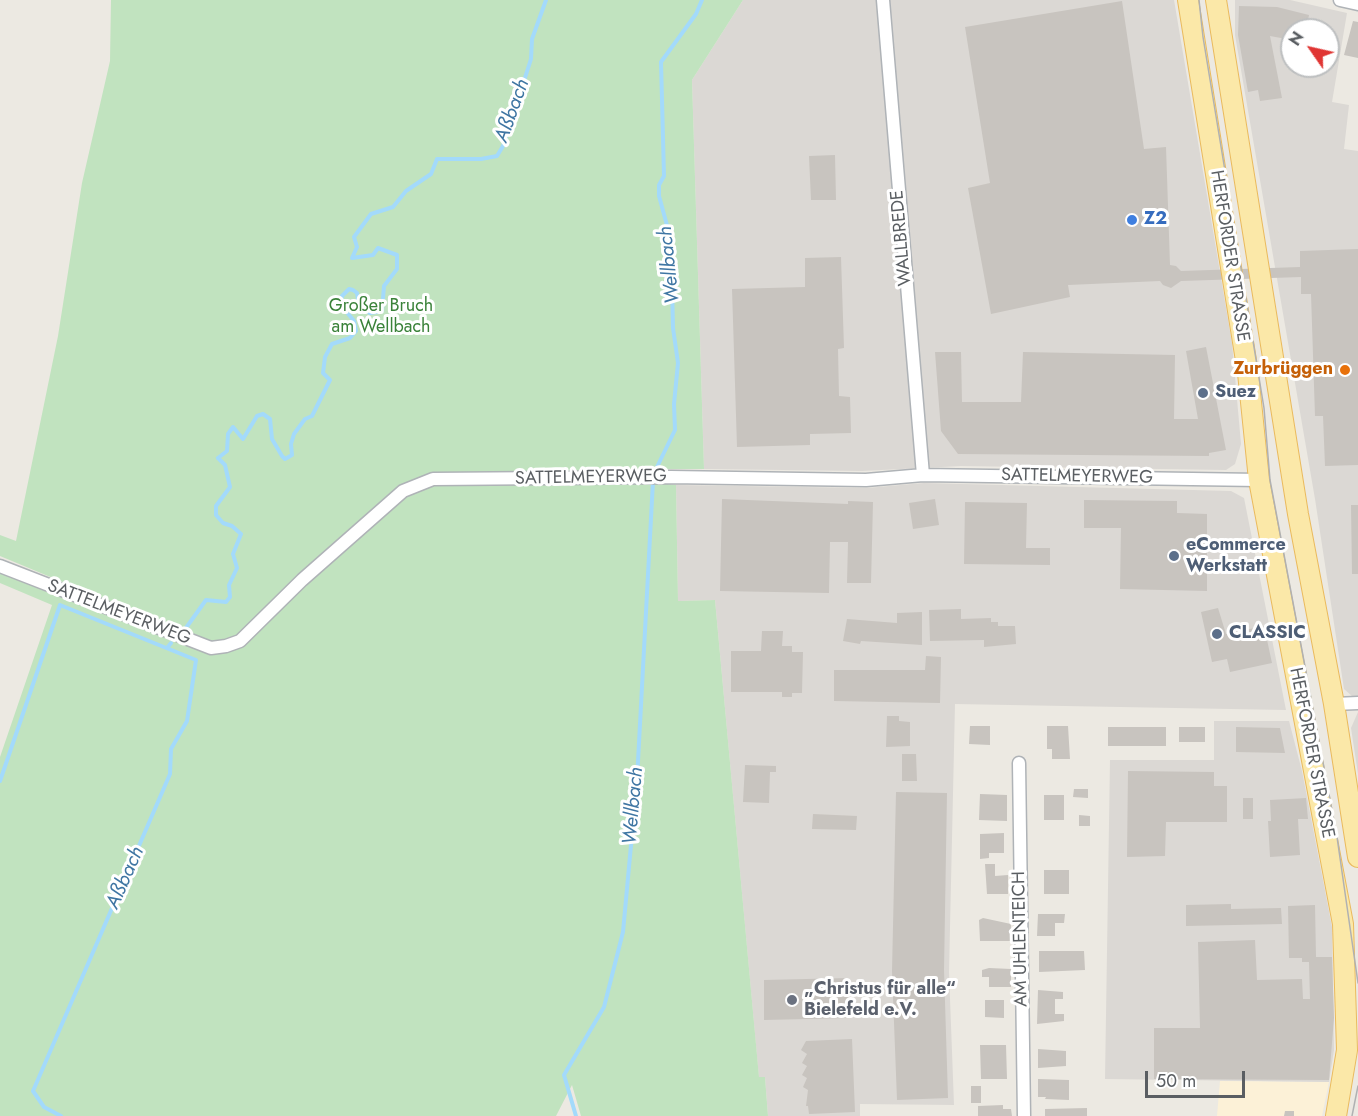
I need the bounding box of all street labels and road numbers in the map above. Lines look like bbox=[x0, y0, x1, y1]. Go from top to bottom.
street label: HERFORDER STRASSE bbox=[1205, 169, 1253, 343]
street label: WALLBREDE bbox=[887, 189, 917, 287]
street label: SATTELMEYERWEG bbox=[1001, 465, 1153, 489]
street label: SATTELMEYERWEG bbox=[515, 466, 667, 490]
street label: SATTELMEYERWEG bbox=[44, 576, 194, 650]
street label: HERFORDER STRASSE bbox=[1284, 666, 1338, 840]
street label: AM UHLENTEICH bbox=[1009, 871, 1033, 1007]

